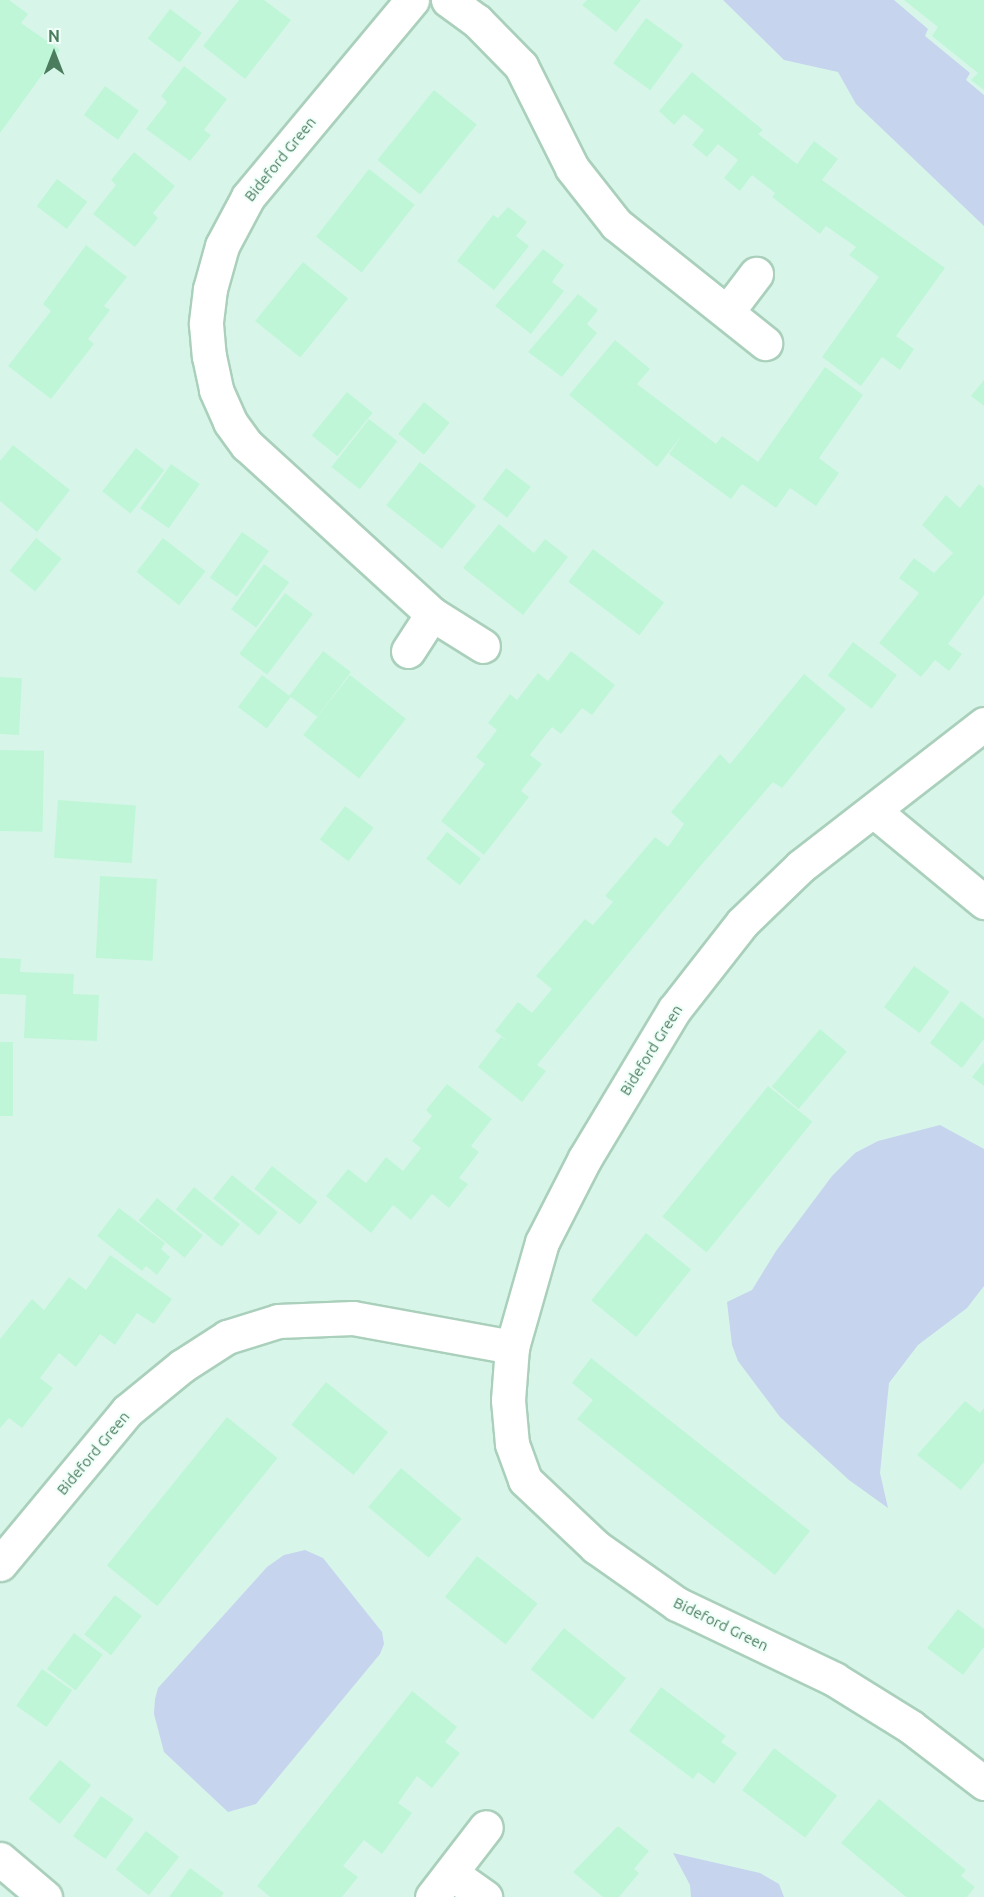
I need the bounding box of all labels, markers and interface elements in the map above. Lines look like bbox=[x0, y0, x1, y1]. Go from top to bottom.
north arrow bbox=[24, 24, 84, 84]
text: N bbox=[48, 27, 60, 45]
street label: Bideford Green bbox=[240, 113, 320, 205]
street label: Bideford Green bbox=[616, 1001, 686, 1099]
street label: Bideford Green bbox=[53, 1408, 133, 1498]
street label: Bideford Green bbox=[671, 1593, 771, 1655]

